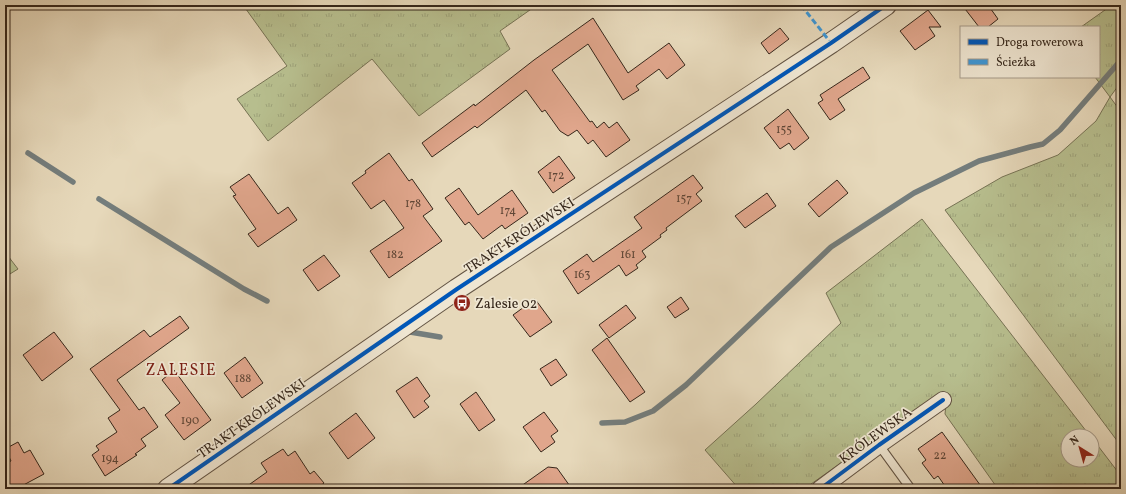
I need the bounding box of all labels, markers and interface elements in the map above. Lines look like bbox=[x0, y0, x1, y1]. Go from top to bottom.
legend bbox=[960, 26, 1100, 78]
text: Droga rowerowa bbox=[996, 35, 1083, 51]
text: Ścieżka bbox=[996, 54, 1036, 71]
house number: 155 bbox=[776, 122, 792, 138]
house number: 172 bbox=[548, 168, 564, 184]
house number: 157 bbox=[676, 191, 692, 207]
street label: TRAKT KRÓLEWSKI bbox=[460, 193, 579, 279]
house number: 178 bbox=[405, 196, 421, 212]
house number: 174 bbox=[500, 203, 516, 219]
house number: 182 bbox=[386, 247, 404, 263]
house number: 161 bbox=[620, 247, 636, 263]
house number: 163 bbox=[574, 267, 590, 283]
bus stop icon: Zalesie 02 bbox=[452, 293, 472, 313]
place label: Zalesie 02 bbox=[475, 295, 537, 314]
district label: ZALESIE bbox=[145, 360, 217, 382]
house number: 188 bbox=[235, 371, 251, 387]
street label: TRAKT KRÓLEWSKI bbox=[193, 374, 310, 464]
street label: KRÓLEWSKA bbox=[835, 402, 916, 469]
house number: 190 bbox=[181, 413, 199, 429]
north arrow bbox=[1060, 428, 1100, 468]
text: N bbox=[1067, 433, 1083, 450]
house number: 22 bbox=[934, 448, 946, 464]
house number: 194 bbox=[101, 451, 119, 467]

